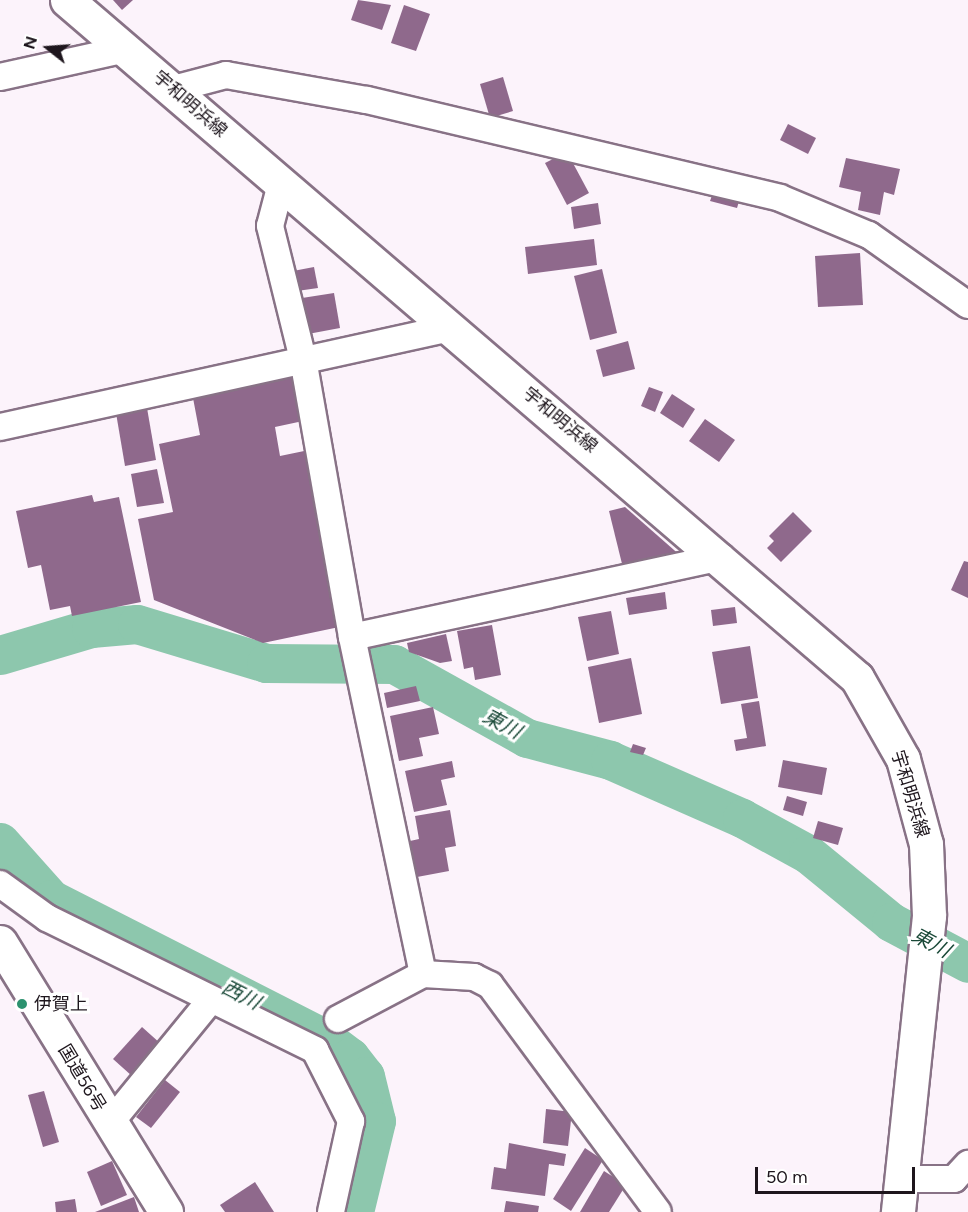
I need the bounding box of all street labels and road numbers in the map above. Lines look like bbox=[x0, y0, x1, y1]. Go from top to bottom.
street label: 宇和明浜線 bbox=[149, 66, 231, 142]
street label: 宇和明浜線 bbox=[519, 383, 601, 457]
street label: 宇和明浜線 bbox=[887, 748, 933, 840]
street label: 国道56号 bbox=[54, 1040, 110, 1116]

